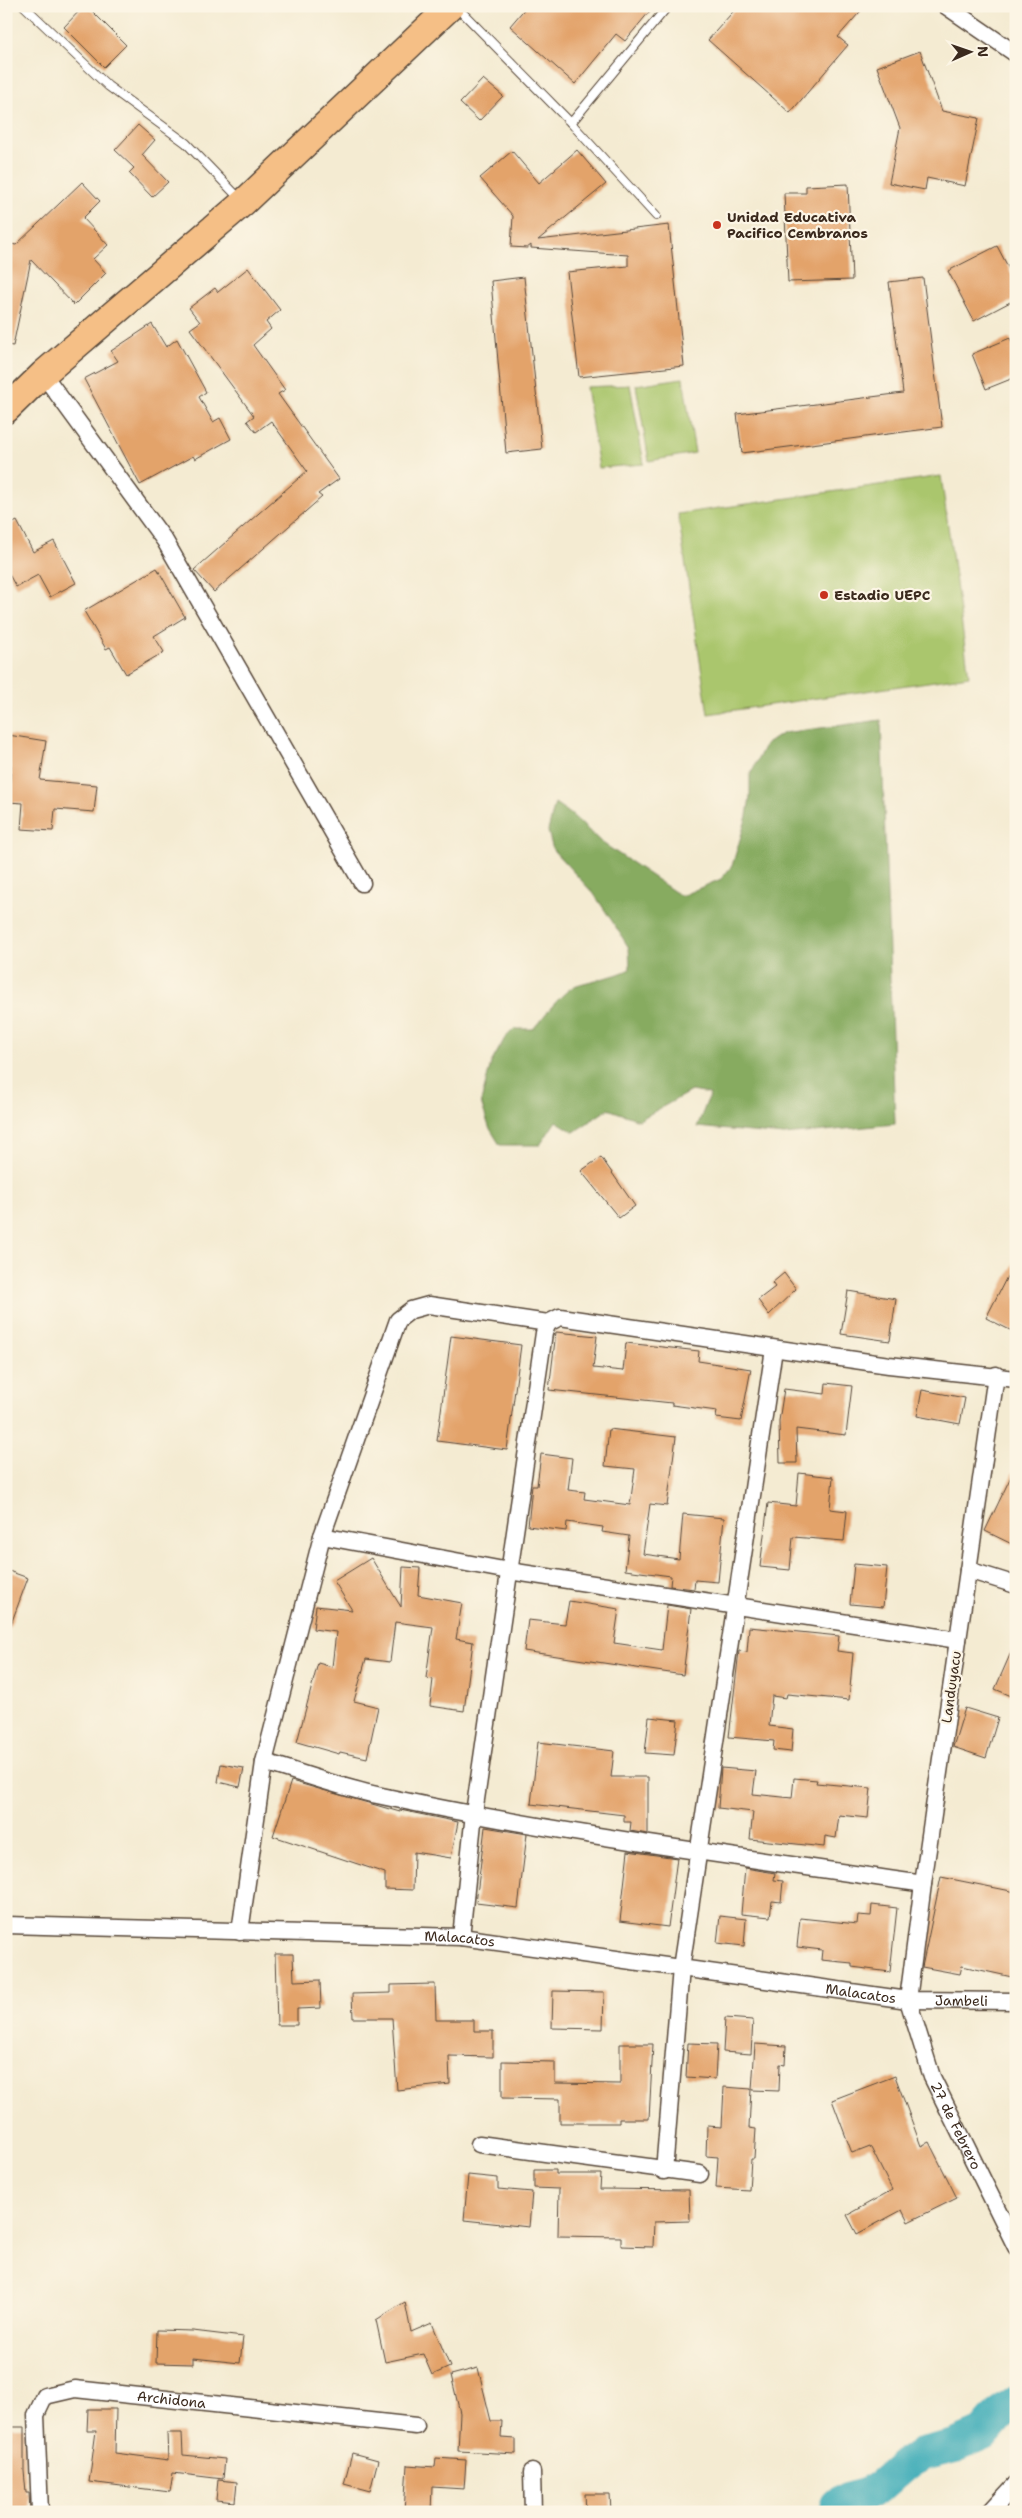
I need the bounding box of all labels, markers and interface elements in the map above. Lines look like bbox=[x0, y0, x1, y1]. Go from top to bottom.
north arrow bbox=[944, 28, 994, 78]
text: N bbox=[974, 46, 992, 57]
place label: Unidad Educativa Pacifico Cembranos bbox=[727, 208, 868, 242]
marker: Unidad Educativa Pacifico Cembranos bbox=[711, 219, 723, 231]
place label: Estadio UEPC bbox=[834, 586, 930, 604]
marker: Estadio UEPC bbox=[818, 589, 830, 601]
street label: Landuyacu bbox=[937, 1650, 965, 1724]
street label: Malacatos bbox=[424, 1927, 496, 1951]
street label: Malacatos bbox=[824, 1979, 897, 2007]
street label: Jambeli bbox=[935, 1991, 988, 2010]
street label: 27 de Febrero bbox=[927, 2079, 985, 2173]
street label: Archidona bbox=[136, 2387, 207, 2412]

